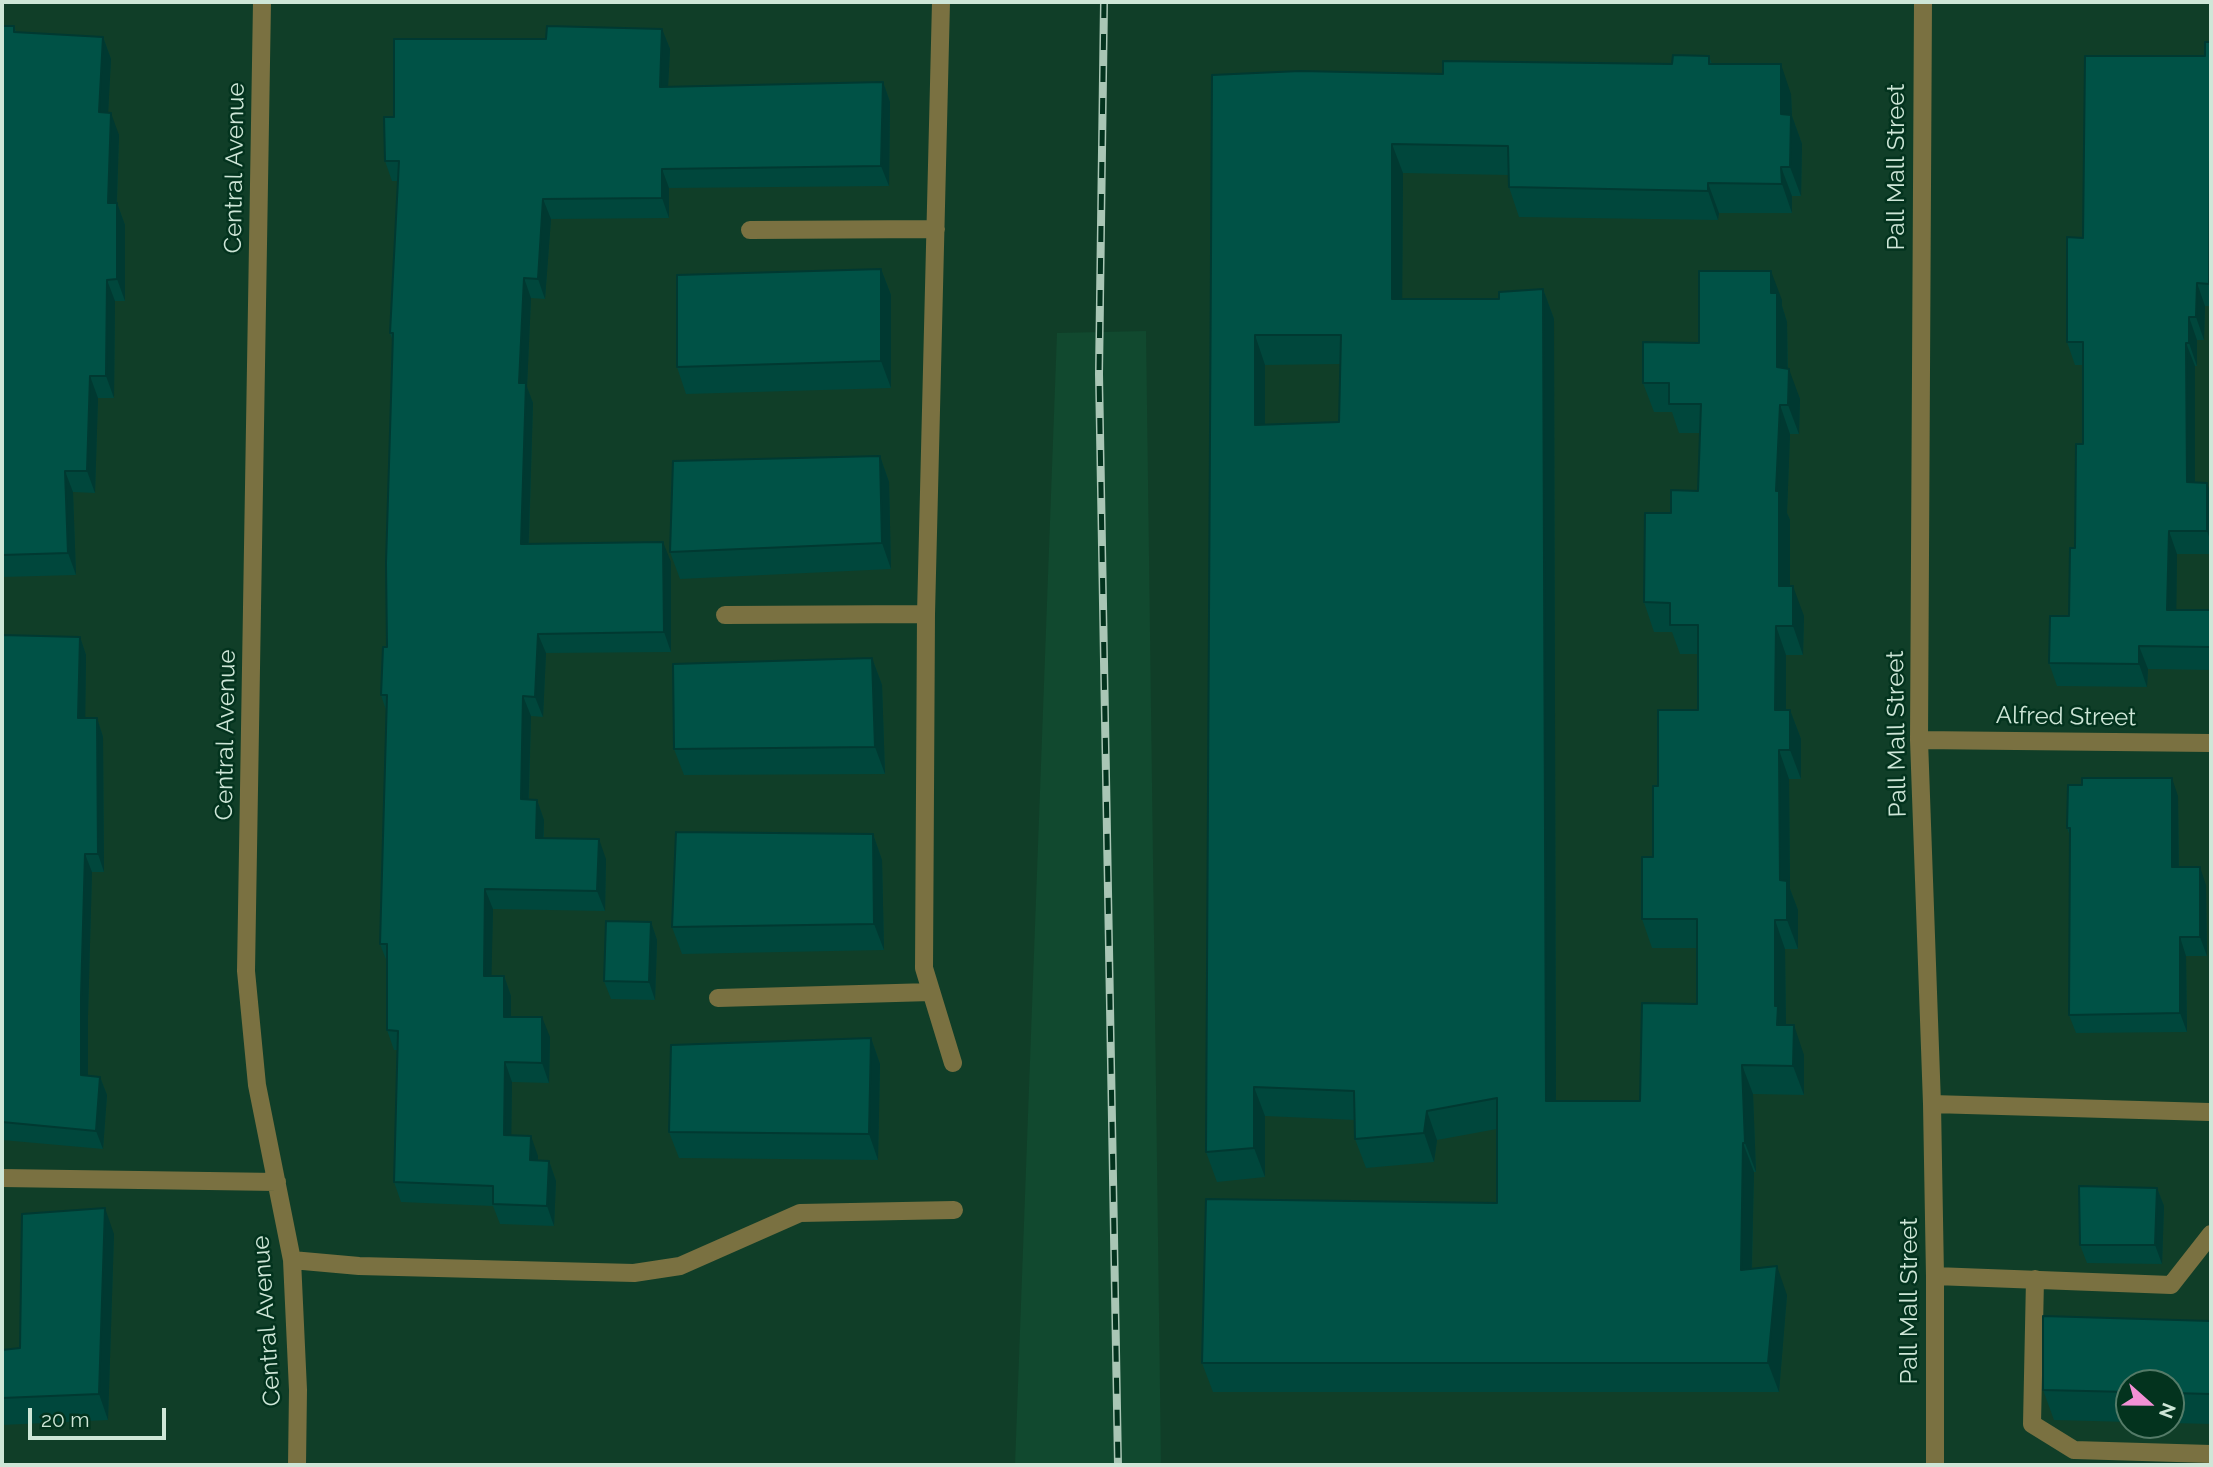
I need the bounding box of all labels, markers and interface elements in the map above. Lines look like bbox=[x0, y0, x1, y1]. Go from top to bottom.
street label: Central Avenue bbox=[219, 82, 251, 254]
street label: Pall Mall Street bbox=[1883, 84, 1911, 250]
street label: Central Avenue bbox=[210, 649, 242, 821]
street label: Pall Mall Street bbox=[1881, 650, 1913, 818]
street label: Alfred Street bbox=[1996, 701, 2136, 733]
street label: Pall Mall Street bbox=[1896, 1218, 1924, 1384]
street label: Central Avenue bbox=[247, 1235, 287, 1407]
north arrow bbox=[2115, 1369, 2185, 1439]
scale bar bbox=[32, 1394, 170, 1438]
text: N bbox=[2155, 1400, 2181, 1422]
text: 20 m bbox=[41, 1407, 89, 1432]

